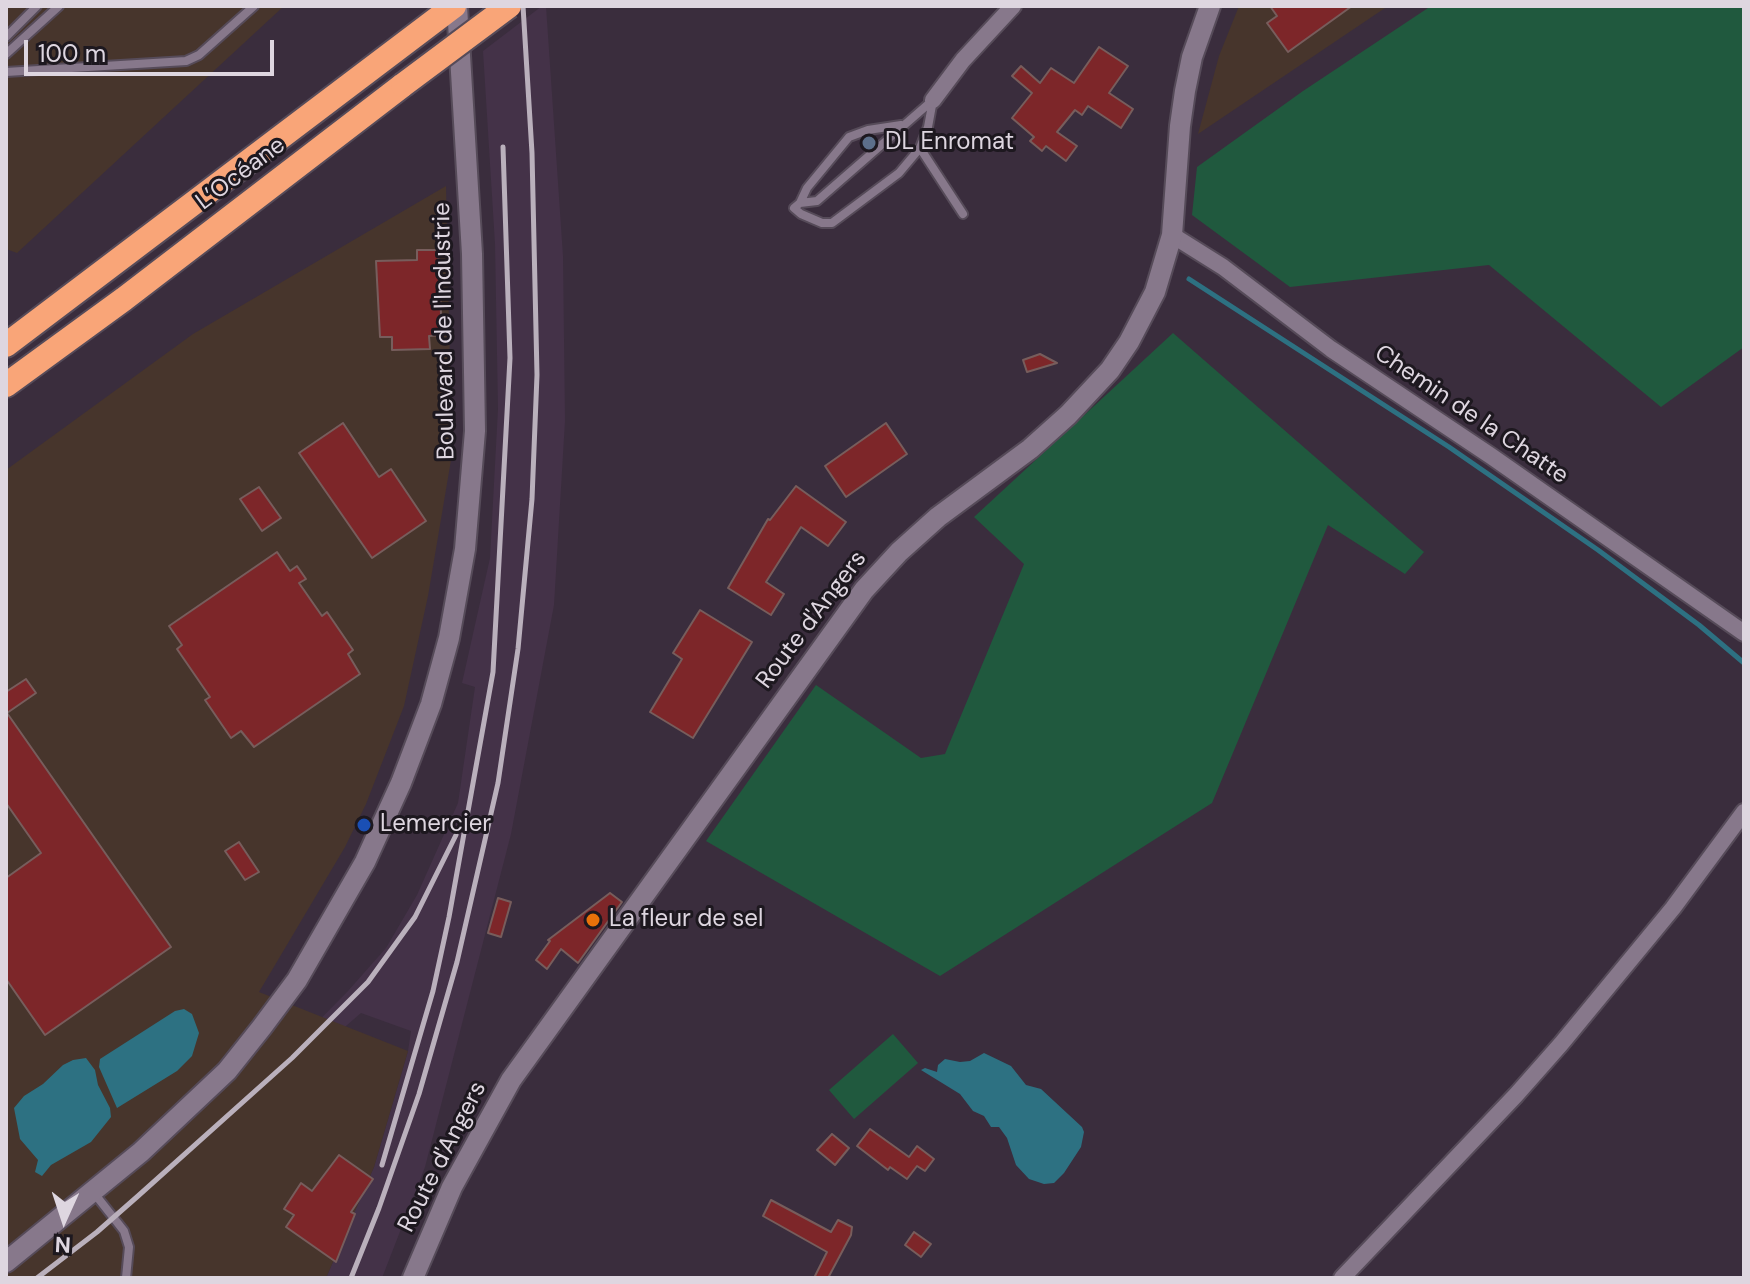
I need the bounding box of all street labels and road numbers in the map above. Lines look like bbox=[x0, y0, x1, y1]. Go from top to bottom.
street label: L’Océane bbox=[191, 131, 291, 217]
street label: Boulevard de l'Industrie bbox=[428, 202, 462, 460]
street label: Chemin de la Chatte bbox=[1369, 339, 1573, 491]
street label: Route d'Angers bbox=[751, 545, 873, 695]
street label: Route d'Angers bbox=[393, 1077, 493, 1237]

